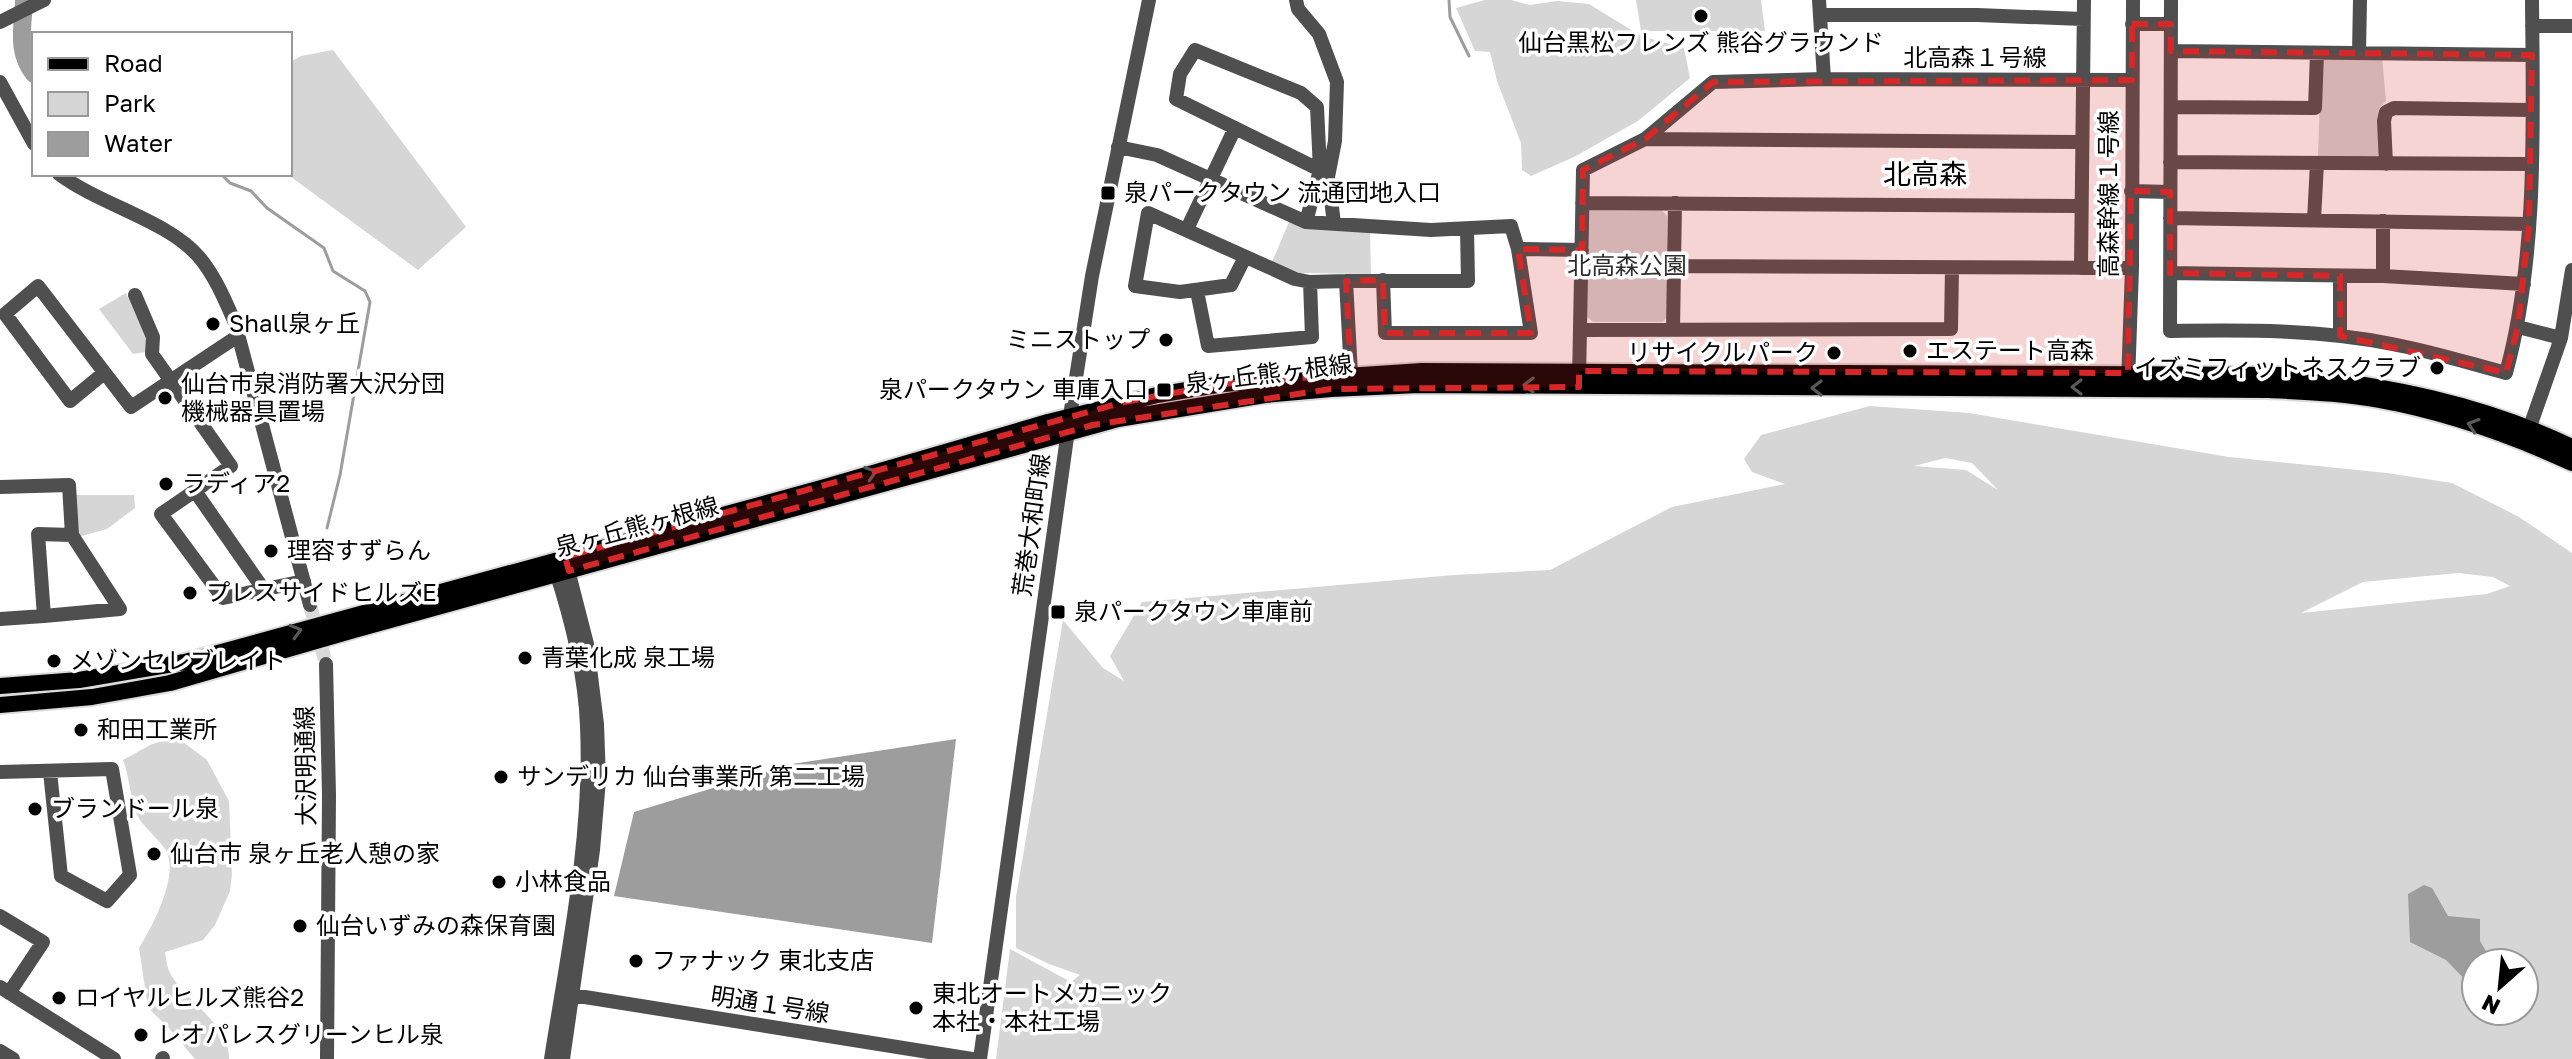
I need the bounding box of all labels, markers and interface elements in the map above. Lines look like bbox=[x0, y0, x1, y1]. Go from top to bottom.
marker: 仙台黒松フレンズ 熊谷グラウンド bbox=[1692, 7, 1710, 25]
place label: 仙台黒松フレンズ 熊谷グラウンド bbox=[1518, 27, 1884, 56]
legend bbox=[32, 32, 292, 176]
street label: 北高森１号線 bbox=[1903, 42, 2047, 71]
text: Road bbox=[104, 48, 163, 77]
text: Park bbox=[104, 88, 156, 117]
street label: 高森幹線１号線 bbox=[2093, 110, 2122, 278]
text: Water bbox=[104, 128, 172, 157]
district label: 北高森 bbox=[1883, 157, 1967, 190]
place label: 泉パークタウン 流通団地入口 bbox=[1124, 177, 1441, 206]
marker: 泉パークタウン 流通団地入口 bbox=[1099, 184, 1117, 202]
park label: 北高森公園 bbox=[1567, 250, 1687, 279]
place label: Shall泉ヶ丘 bbox=[229, 308, 360, 337]
marker: Shall泉ヶ丘 bbox=[204, 315, 222, 333]
place label: ミニストップ bbox=[1006, 324, 1150, 353]
marker: ミニストップ bbox=[1157, 331, 1175, 349]
place label: エステート高森 bbox=[1926, 335, 2094, 364]
place label: リサイクルパーク bbox=[1627, 337, 1818, 366]
marker: エステート高森 bbox=[1901, 342, 1919, 360]
marker: リサイクルパーク bbox=[1825, 344, 1843, 362]
street label: 泉ヶ丘熊ヶ根線 bbox=[1184, 348, 1354, 397]
place label: イズミフィットネスクラブ bbox=[2134, 352, 2421, 381]
marker: イズミフィットネスクラブ bbox=[2428, 359, 2446, 377]
place label: 仙台市泉消防署大沢分団 機械器具置場 bbox=[181, 368, 445, 425]
place label: 泉パークタウン 車庫入口 bbox=[879, 374, 1148, 403]
one-way arrow bbox=[1522, 377, 1535, 394]
one-way arrow bbox=[2070, 378, 2083, 396]
one-way arrow bbox=[1810, 379, 1823, 397]
marker: 泉パークタウン 車庫入口 bbox=[1155, 381, 1173, 399]
marker: 仙台市泉消防署大沢分団 機械器具置場 bbox=[156, 389, 174, 407]
one-way arrow bbox=[2467, 418, 2481, 434]
street label: 荒巻大和町線 bbox=[1006, 451, 1055, 598]
one-way arrow bbox=[863, 466, 877, 482]
place label: ラディア2 bbox=[182, 468, 290, 497]
marker: ラディア2 bbox=[157, 475, 175, 493]
street label: 泉ヶ丘熊ヶ根線 bbox=[552, 490, 722, 561]
place label: 理容すずらん bbox=[287, 535, 431, 564]
marker: 理容すずらん bbox=[262, 542, 280, 560]
place label: プレスサイドヒルズE bbox=[206, 577, 437, 606]
marker: プレスサイドヒルズE bbox=[181, 584, 199, 602]
place label: 泉パークタウン車庫前 bbox=[1074, 596, 1313, 625]
marker: 泉パークタウン車庫前 bbox=[1049, 603, 1067, 621]
one-way arrow bbox=[289, 624, 302, 640]
place label: 青葉化成 泉工場 bbox=[541, 642, 715, 671]
place label: メゾンセレブレイト bbox=[70, 645, 286, 674]
marker: 青葉化成 泉工場 bbox=[516, 649, 534, 667]
marker: メゾンセレブレイト bbox=[45, 652, 63, 670]
street label: 大沢明通線 bbox=[289, 706, 320, 826]
place label: 和田工業所 bbox=[97, 714, 217, 743]
marker: 和田工業所 bbox=[72, 721, 90, 739]
place label: サンデリカ 仙台事業所 第二工場 bbox=[517, 761, 865, 790]
marker: サンデリカ 仙台事業所 第二工場 bbox=[492, 768, 510, 786]
place label: ブランドール泉 bbox=[51, 793, 219, 822]
marker: ブランドール泉 bbox=[26, 800, 44, 818]
place label: 仙台市 泉ヶ丘老人憩の家 bbox=[170, 838, 440, 867]
marker: 仙台市 泉ヶ丘老人憩の家 bbox=[145, 845, 163, 863]
place label: 小林食品 bbox=[515, 866, 611, 895]
marker: 小林食品 bbox=[490, 873, 508, 891]
place label: 仙台いずみの森保育園 bbox=[316, 910, 556, 939]
marker: 仙台いずみの森保育園 bbox=[291, 917, 309, 935]
place label: ファナック 東北支店 bbox=[652, 945, 874, 974]
north arrow bbox=[2460, 947, 2540, 1027]
marker: ファナック 東北支店 bbox=[627, 952, 645, 970]
place label: 東北オートメカニック 本社・本社工場 bbox=[932, 978, 1172, 1035]
street label: 明通１号線 bbox=[709, 980, 832, 1027]
place label: ロイヤルヒルズ熊谷2 bbox=[75, 982, 304, 1011]
marker: ロイヤルヒルズ熊谷2 bbox=[50, 989, 68, 1007]
text: N bbox=[2477, 989, 2504, 1021]
marker: 東北オートメカニック 本社・本社工場 bbox=[907, 999, 925, 1017]
place label: レオパレスグリーンヒル泉 bbox=[157, 1019, 444, 1048]
marker: レオパレスグリーンヒル泉 bbox=[132, 1026, 150, 1044]

